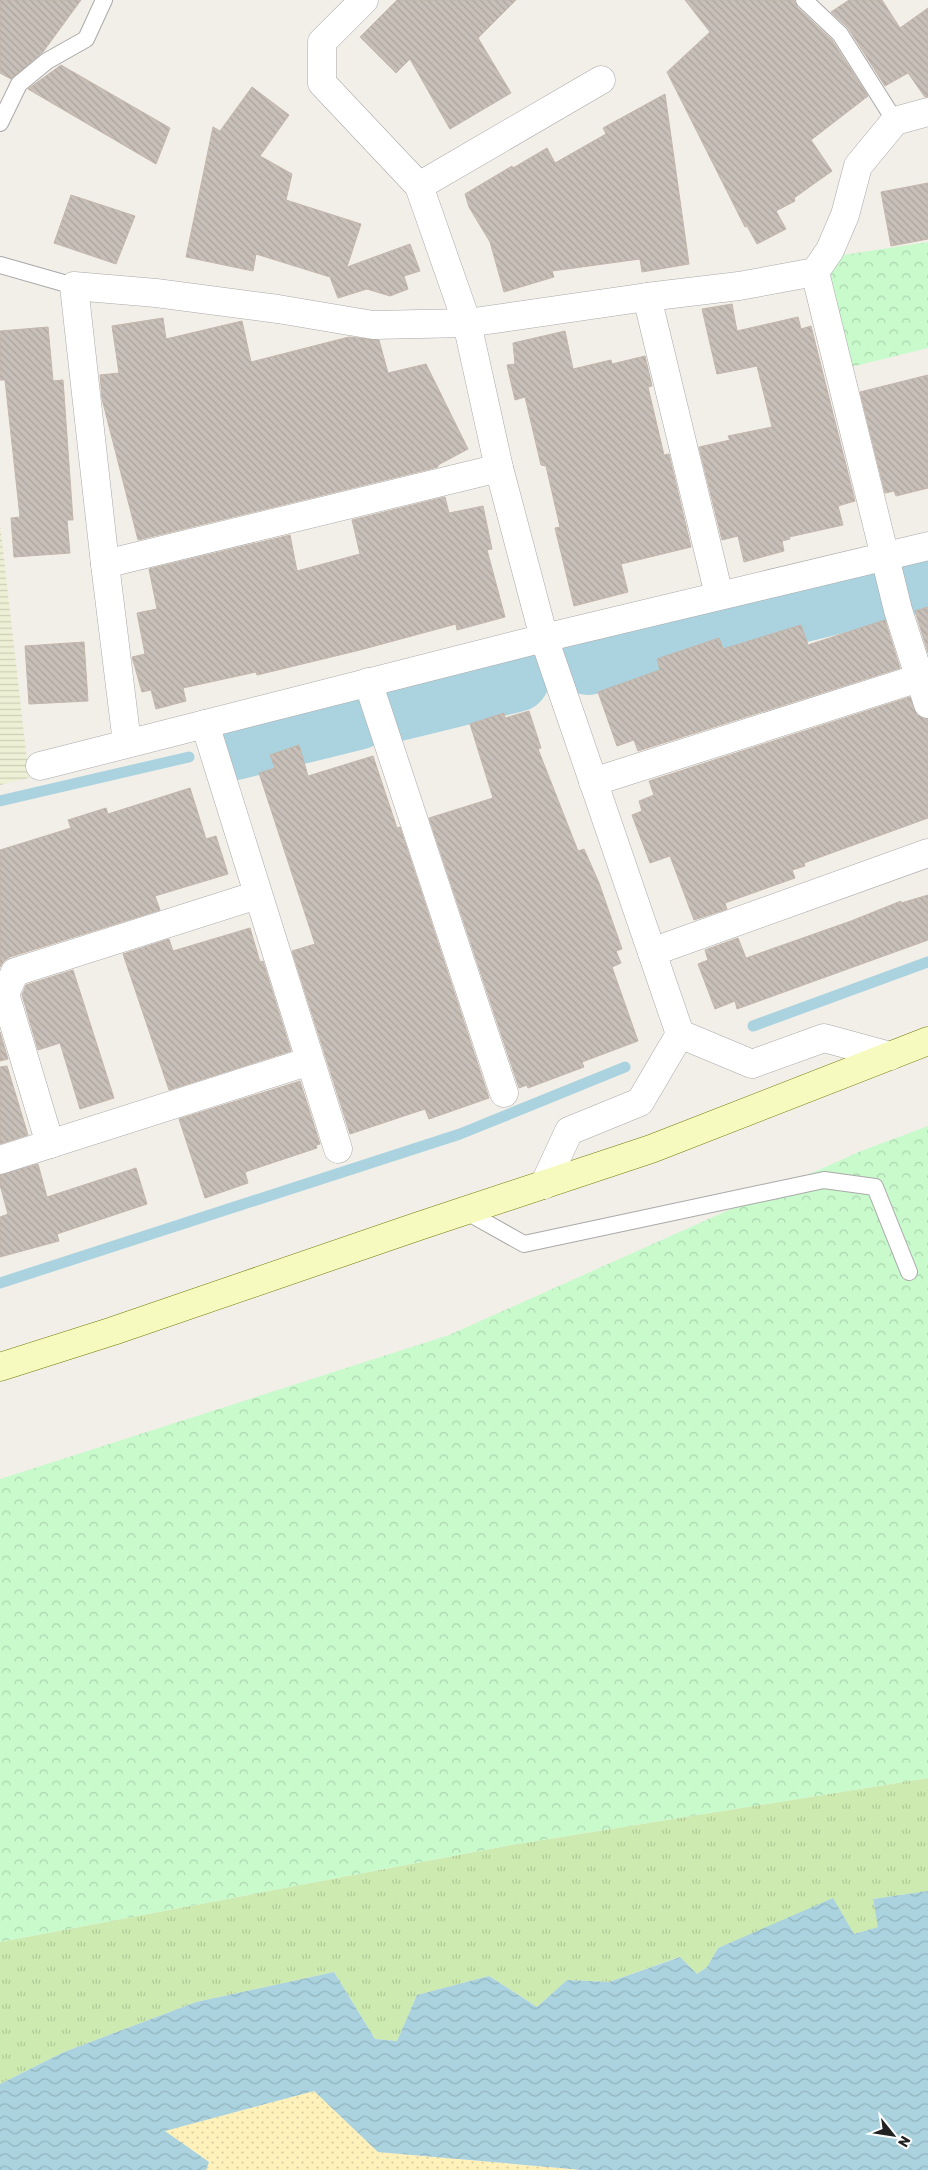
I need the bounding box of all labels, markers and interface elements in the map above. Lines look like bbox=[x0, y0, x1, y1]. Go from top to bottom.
north arrow bbox=[868, 2110, 918, 2160]
text: N bbox=[894, 2133, 914, 2150]

